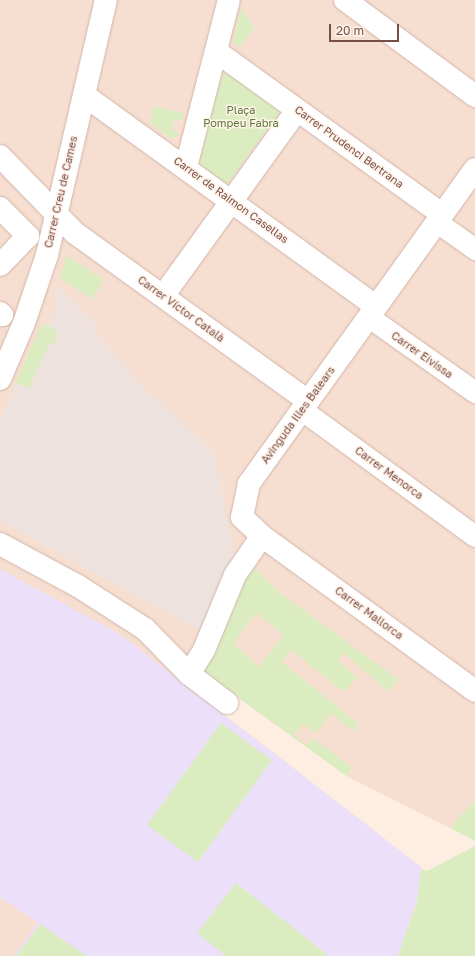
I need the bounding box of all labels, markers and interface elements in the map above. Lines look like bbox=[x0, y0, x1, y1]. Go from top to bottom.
scale bar bbox=[331, 16, 401, 42]
text: 20 m bbox=[336, 23, 364, 38]
street label: Carrer Prudenci Bertrana bbox=[292, 103, 406, 191]
park label: Plaça Pompeu Fabra bbox=[203, 104, 279, 130]
street label: Carrer Creu de Cames bbox=[42, 135, 80, 249]
street label: Carrer de Raimon Casellas bbox=[171, 154, 291, 246]
street label: Carrer Víctor Català bbox=[135, 273, 227, 345]
street label: Carrer Eivissa bbox=[389, 329, 455, 381]
street label: Avinguda Illes Balears bbox=[258, 364, 338, 466]
street label: Carrer Menorca bbox=[352, 444, 426, 502]
street label: Carrer Mallorca bbox=[332, 584, 406, 642]

